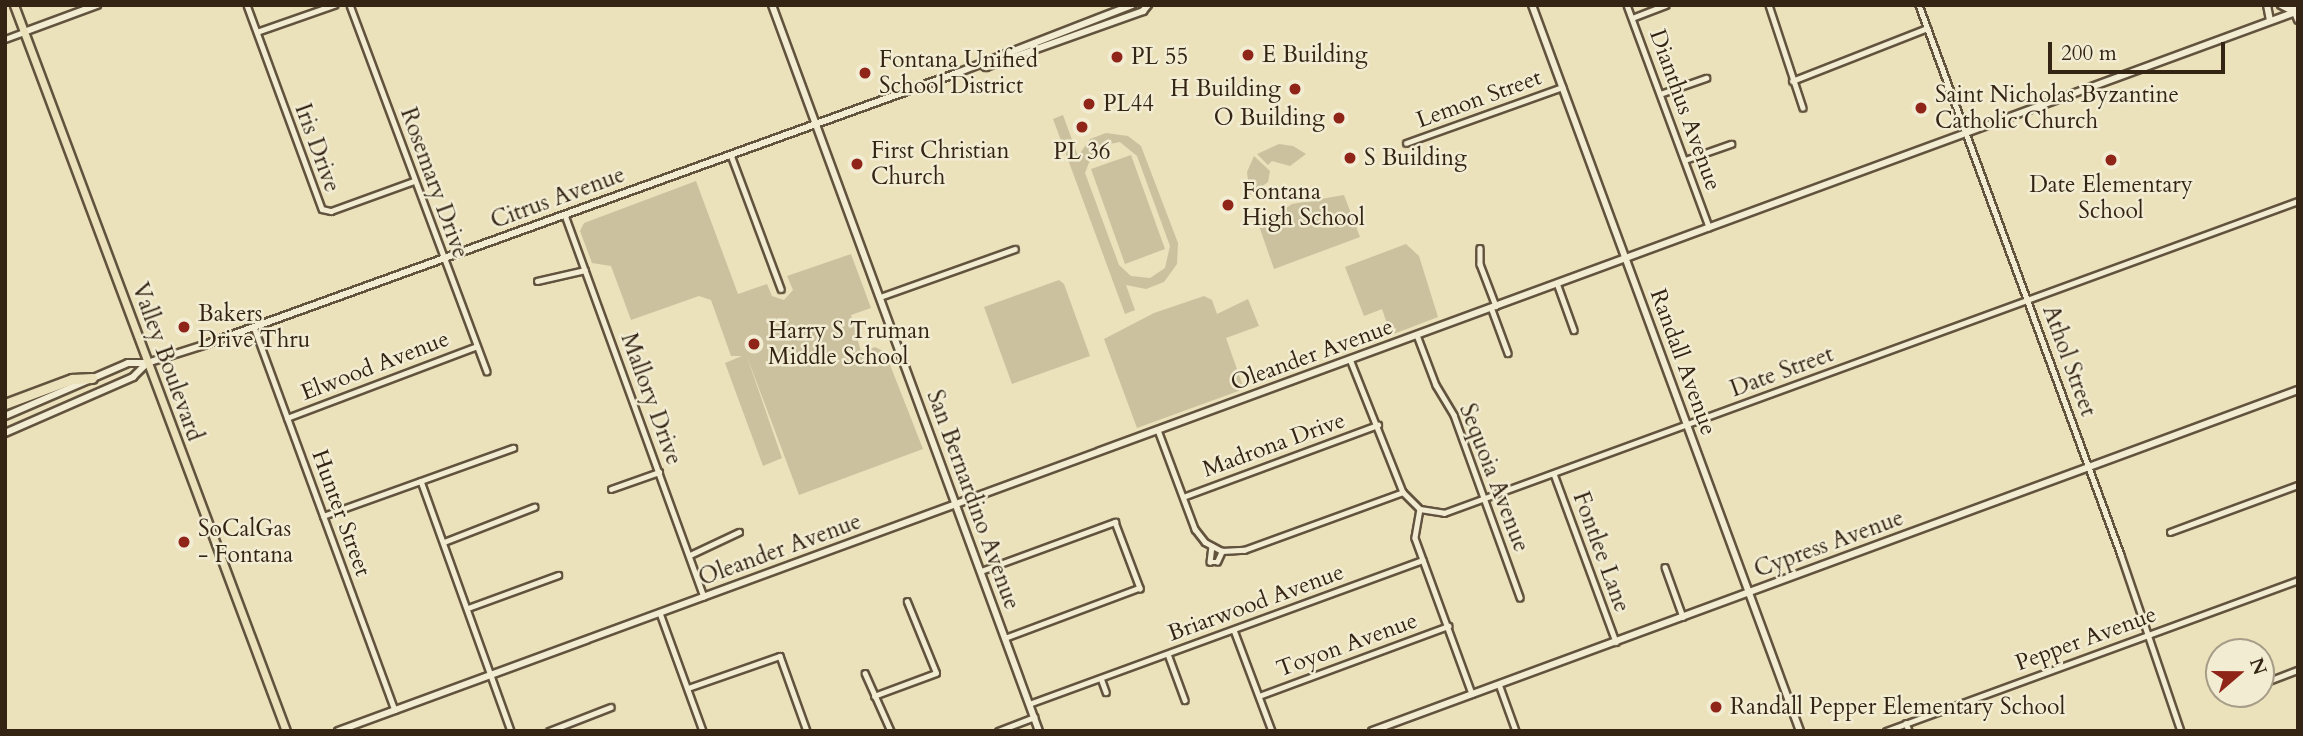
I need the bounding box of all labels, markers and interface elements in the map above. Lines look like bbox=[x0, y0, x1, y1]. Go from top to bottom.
street label: Dianthus Avenue bbox=[1643, 26, 1727, 194]
scale bar bbox=[2051, 28, 2228, 72]
text: 200 m bbox=[2061, 39, 2117, 68]
place label: E Building bbox=[1262, 41, 1368, 69]
place label: PL 55 bbox=[1131, 43, 1188, 71]
place label: Fontana Unified School District bbox=[879, 46, 1038, 100]
marker: E Building bbox=[1240, 47, 1256, 63]
marker: PL 55 bbox=[1109, 49, 1125, 65]
street label: Lemon Street bbox=[1413, 64, 1545, 134]
marker: Fontana Unified School District bbox=[857, 65, 873, 81]
place label: H Building bbox=[1170, 75, 1281, 103]
marker: H Building bbox=[1287, 81, 1303, 97]
place label: Saint Nicholas Byzantine Catholic Church bbox=[1935, 81, 2179, 135]
place label: PL44 bbox=[1103, 90, 1154, 118]
marker: PL44 bbox=[1081, 96, 1097, 112]
street label: Iris Drive bbox=[288, 100, 346, 196]
marker: Saint Nicholas Byzantine Catholic Church bbox=[1913, 100, 1929, 116]
street label: Rosemary Drive bbox=[394, 104, 474, 262]
place label: O Building bbox=[1214, 104, 1325, 132]
marker: O Building bbox=[1331, 110, 1347, 126]
marker: PL 36 bbox=[1074, 119, 1090, 135]
place label: First Christian Church bbox=[871, 137, 1010, 191]
place label: PL 36 bbox=[1053, 138, 1111, 166]
place label: S Building bbox=[1364, 144, 1467, 172]
marker: S Building bbox=[1342, 150, 1358, 166]
marker: Date Elementary School bbox=[2103, 152, 2119, 168]
marker: First Christian Church bbox=[849, 156, 865, 172]
street label: Citrus Avenue bbox=[487, 161, 629, 235]
place label: Date Elementary School bbox=[2029, 171, 2193, 225]
place label: Fontana High School bbox=[1242, 178, 1365, 232]
marker: Fontana High School bbox=[1220, 197, 1236, 213]
street label: Valley Boulevard bbox=[126, 279, 208, 445]
street label: Randall Avenue bbox=[1644, 285, 1722, 439]
place label: Bakers Drive Thru bbox=[198, 300, 310, 354]
street label: Athol Street bbox=[2036, 302, 2102, 420]
street label: Oleander Avenue bbox=[1227, 313, 1397, 397]
place label: Harry S Truman Middle School bbox=[768, 317, 930, 371]
marker: Bakers Drive Thru bbox=[176, 319, 192, 335]
street label: Elwood Avenue bbox=[297, 325, 453, 407]
street label: Mallory Drive bbox=[614, 329, 688, 469]
marker: Harry S Truman Middle School bbox=[746, 336, 762, 352]
street label: Date Street bbox=[1727, 341, 1837, 403]
street label: San Bernardino Avenue bbox=[920, 386, 1026, 614]
street label: Sequoia Avenue bbox=[1453, 400, 1535, 556]
street label: Madrona Drive bbox=[1199, 406, 1349, 484]
street label: Hunter Street bbox=[305, 446, 377, 580]
street label: Fontlee Lane bbox=[1566, 488, 1636, 616]
street label: Cypress Avenue bbox=[1751, 504, 1907, 584]
street label: Oleander Avenue bbox=[695, 508, 865, 592]
place label: SoCalGas - Fontana bbox=[198, 515, 293, 569]
marker: SoCalGas - Fontana bbox=[176, 534, 192, 550]
street label: Briarwood Avenue bbox=[1164, 558, 1348, 648]
street label: Pepper Avenue bbox=[2012, 601, 2160, 677]
street label: Toyon Avenue bbox=[1273, 607, 1421, 683]
north arrow bbox=[2205, 638, 2275, 708]
text: N bbox=[2243, 654, 2273, 679]
place label: Randall Pepper Elementary School bbox=[1730, 693, 2065, 721]
marker: Randall Pepper Elementary School bbox=[1708, 699, 1724, 715]

